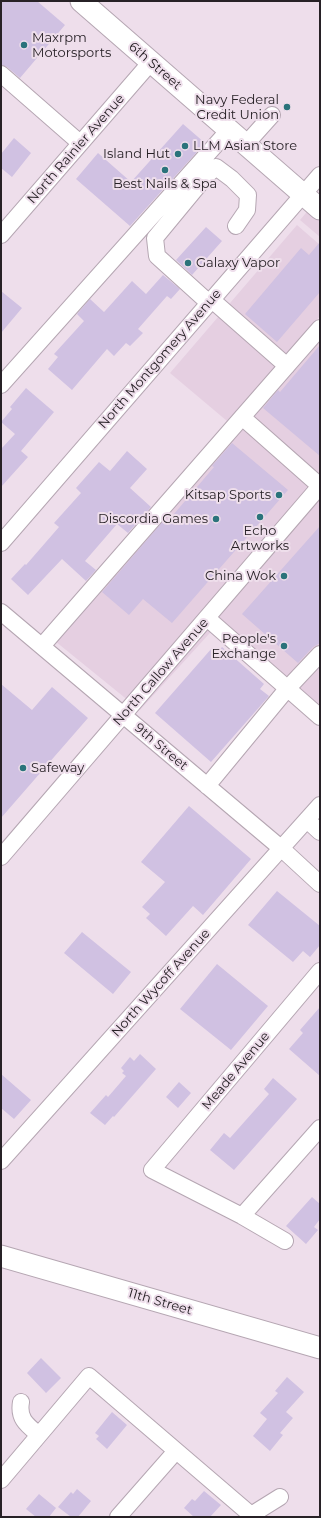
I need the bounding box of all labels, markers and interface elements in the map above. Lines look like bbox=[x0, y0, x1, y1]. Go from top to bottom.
place label: Maxrpm Motorsports bbox=[32, 30, 111, 61]
street label: 6th Street bbox=[125, 39, 185, 93]
marker: Maxrpm Motorsports bbox=[19, 40, 29, 50]
street label: North Rainier Avenue bbox=[24, 91, 128, 207]
place label: Navy Federal Credit Union bbox=[195, 92, 279, 123]
marker: Navy Federal Credit Union bbox=[282, 102, 292, 112]
place label: LLM Asian Store bbox=[193, 138, 297, 154]
marker: LLM Asian Store bbox=[180, 141, 190, 151]
place label: Island Hut bbox=[103, 146, 170, 162]
marker: Island Hut bbox=[173, 149, 183, 159]
marker: Best Nails & Spa bbox=[160, 165, 170, 175]
place label: Best Nails & Spa bbox=[113, 176, 217, 192]
place label: Galaxy Vapor bbox=[196, 255, 280, 271]
marker: Galaxy Vapor bbox=[183, 258, 193, 268]
street label: North Montgomery Avenue bbox=[95, 286, 225, 432]
place label: Kitsap Sports bbox=[185, 487, 271, 503]
marker: Kitsap Sports bbox=[274, 490, 284, 500]
place label: Discordia Games bbox=[98, 511, 208, 527]
marker: Echo Artworks bbox=[255, 512, 265, 522]
marker: Discordia Games bbox=[211, 514, 221, 524]
place label: Echo Artworks bbox=[231, 523, 289, 554]
place label: China Wok bbox=[205, 568, 276, 584]
marker: China Wok bbox=[279, 571, 289, 581]
street label: North Callow Avenue bbox=[110, 615, 212, 729]
place label: People's Exchange bbox=[212, 631, 276, 662]
marker: People's Exchange bbox=[279, 641, 289, 651]
street label: 9th Street bbox=[131, 720, 191, 774]
place label: Safeway bbox=[31, 760, 84, 776]
marker: Safeway bbox=[18, 763, 28, 773]
street label: North Wycoff Avenue bbox=[109, 926, 213, 1040]
street label: Meade Avenue bbox=[199, 1029, 273, 1113]
street label: 11th Street bbox=[126, 1285, 194, 1319]

